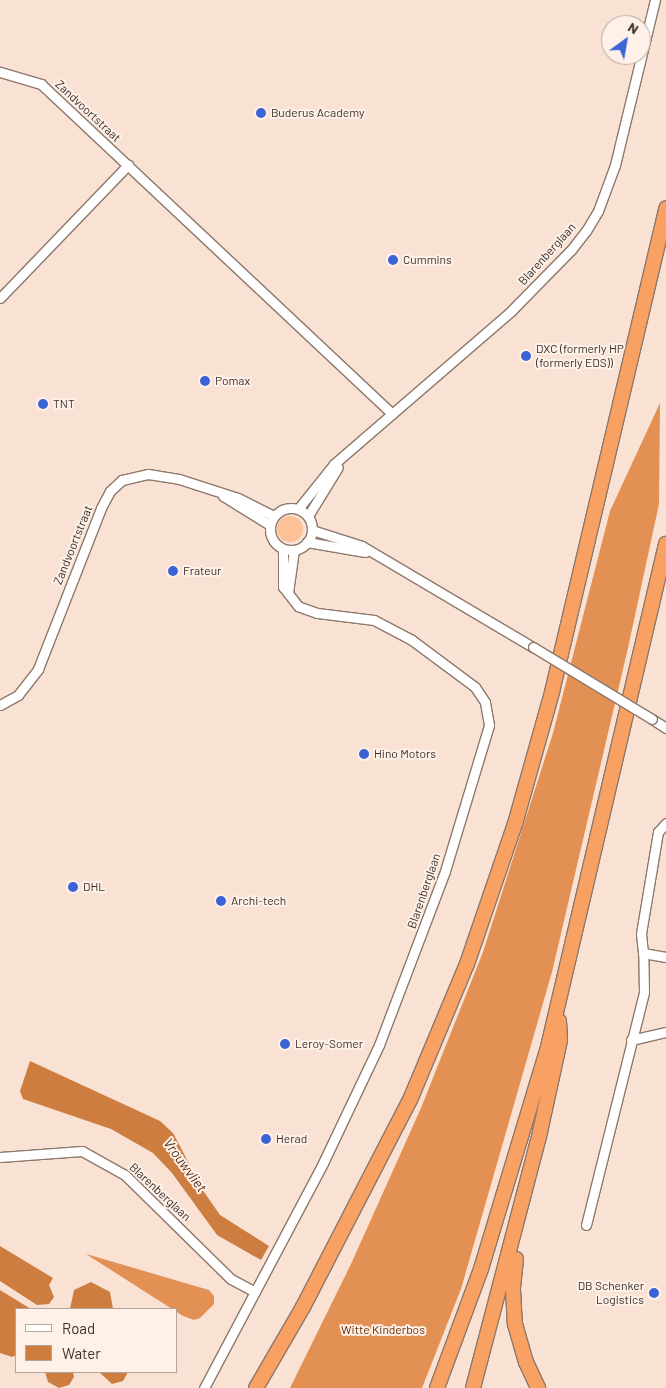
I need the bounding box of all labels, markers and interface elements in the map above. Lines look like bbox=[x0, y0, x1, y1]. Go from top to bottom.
north arrow bbox=[601, 15, 651, 65]
text: N bbox=[625, 18, 642, 37]
street label: Zandvoortstraat bbox=[52, 77, 124, 145]
place label: Buderus Academy bbox=[271, 106, 365, 120]
marker: Buderus Academy bbox=[255, 107, 267, 119]
street label: Blarenberglaan bbox=[515, 220, 579, 288]
place label: Cummins bbox=[403, 253, 452, 267]
marker: Cummins bbox=[387, 254, 399, 266]
place label: DXC (formerly HP (formerly EDS)) bbox=[536, 342, 624, 370]
marker: DXC (formerly HP (formerly EDS)) bbox=[520, 350, 532, 362]
place label: Pomax bbox=[215, 374, 250, 388]
marker: Pomax bbox=[199, 375, 211, 387]
place label: TNT bbox=[53, 397, 75, 411]
marker: TNT bbox=[37, 398, 49, 410]
street label: Zandvoortstraat bbox=[51, 503, 95, 587]
place label: Frateur bbox=[183, 564, 221, 578]
marker: Frateur bbox=[167, 565, 179, 577]
place label: Hino Motors bbox=[374, 747, 436, 761]
marker: Hino Motors bbox=[358, 748, 370, 760]
street label: Blarenberglaan bbox=[404, 852, 444, 930]
place label: DHL bbox=[83, 880, 105, 894]
marker: DHL bbox=[67, 881, 79, 893]
place label: Archi-tech bbox=[231, 894, 286, 908]
marker: Archi-tech bbox=[215, 895, 227, 907]
place label: Leroy-Somer bbox=[295, 1037, 363, 1051]
marker: Leroy-Somer bbox=[279, 1038, 291, 1050]
place label: Herad bbox=[276, 1132, 307, 1146]
marker: Herad bbox=[260, 1133, 272, 1145]
water label: Vrouwvliet bbox=[160, 1135, 210, 1195]
street label: Blarenberglaan bbox=[126, 1160, 194, 1224]
place label: DB Schenker Logistics bbox=[578, 1279, 644, 1307]
marker: DB Schenker Logistics bbox=[648, 1287, 660, 1299]
legend bbox=[15, 1308, 178, 1373]
text: Road bbox=[62, 1319, 95, 1337]
park label: Witte Kinderbos bbox=[341, 1323, 425, 1337]
text: Water bbox=[62, 1344, 101, 1362]

